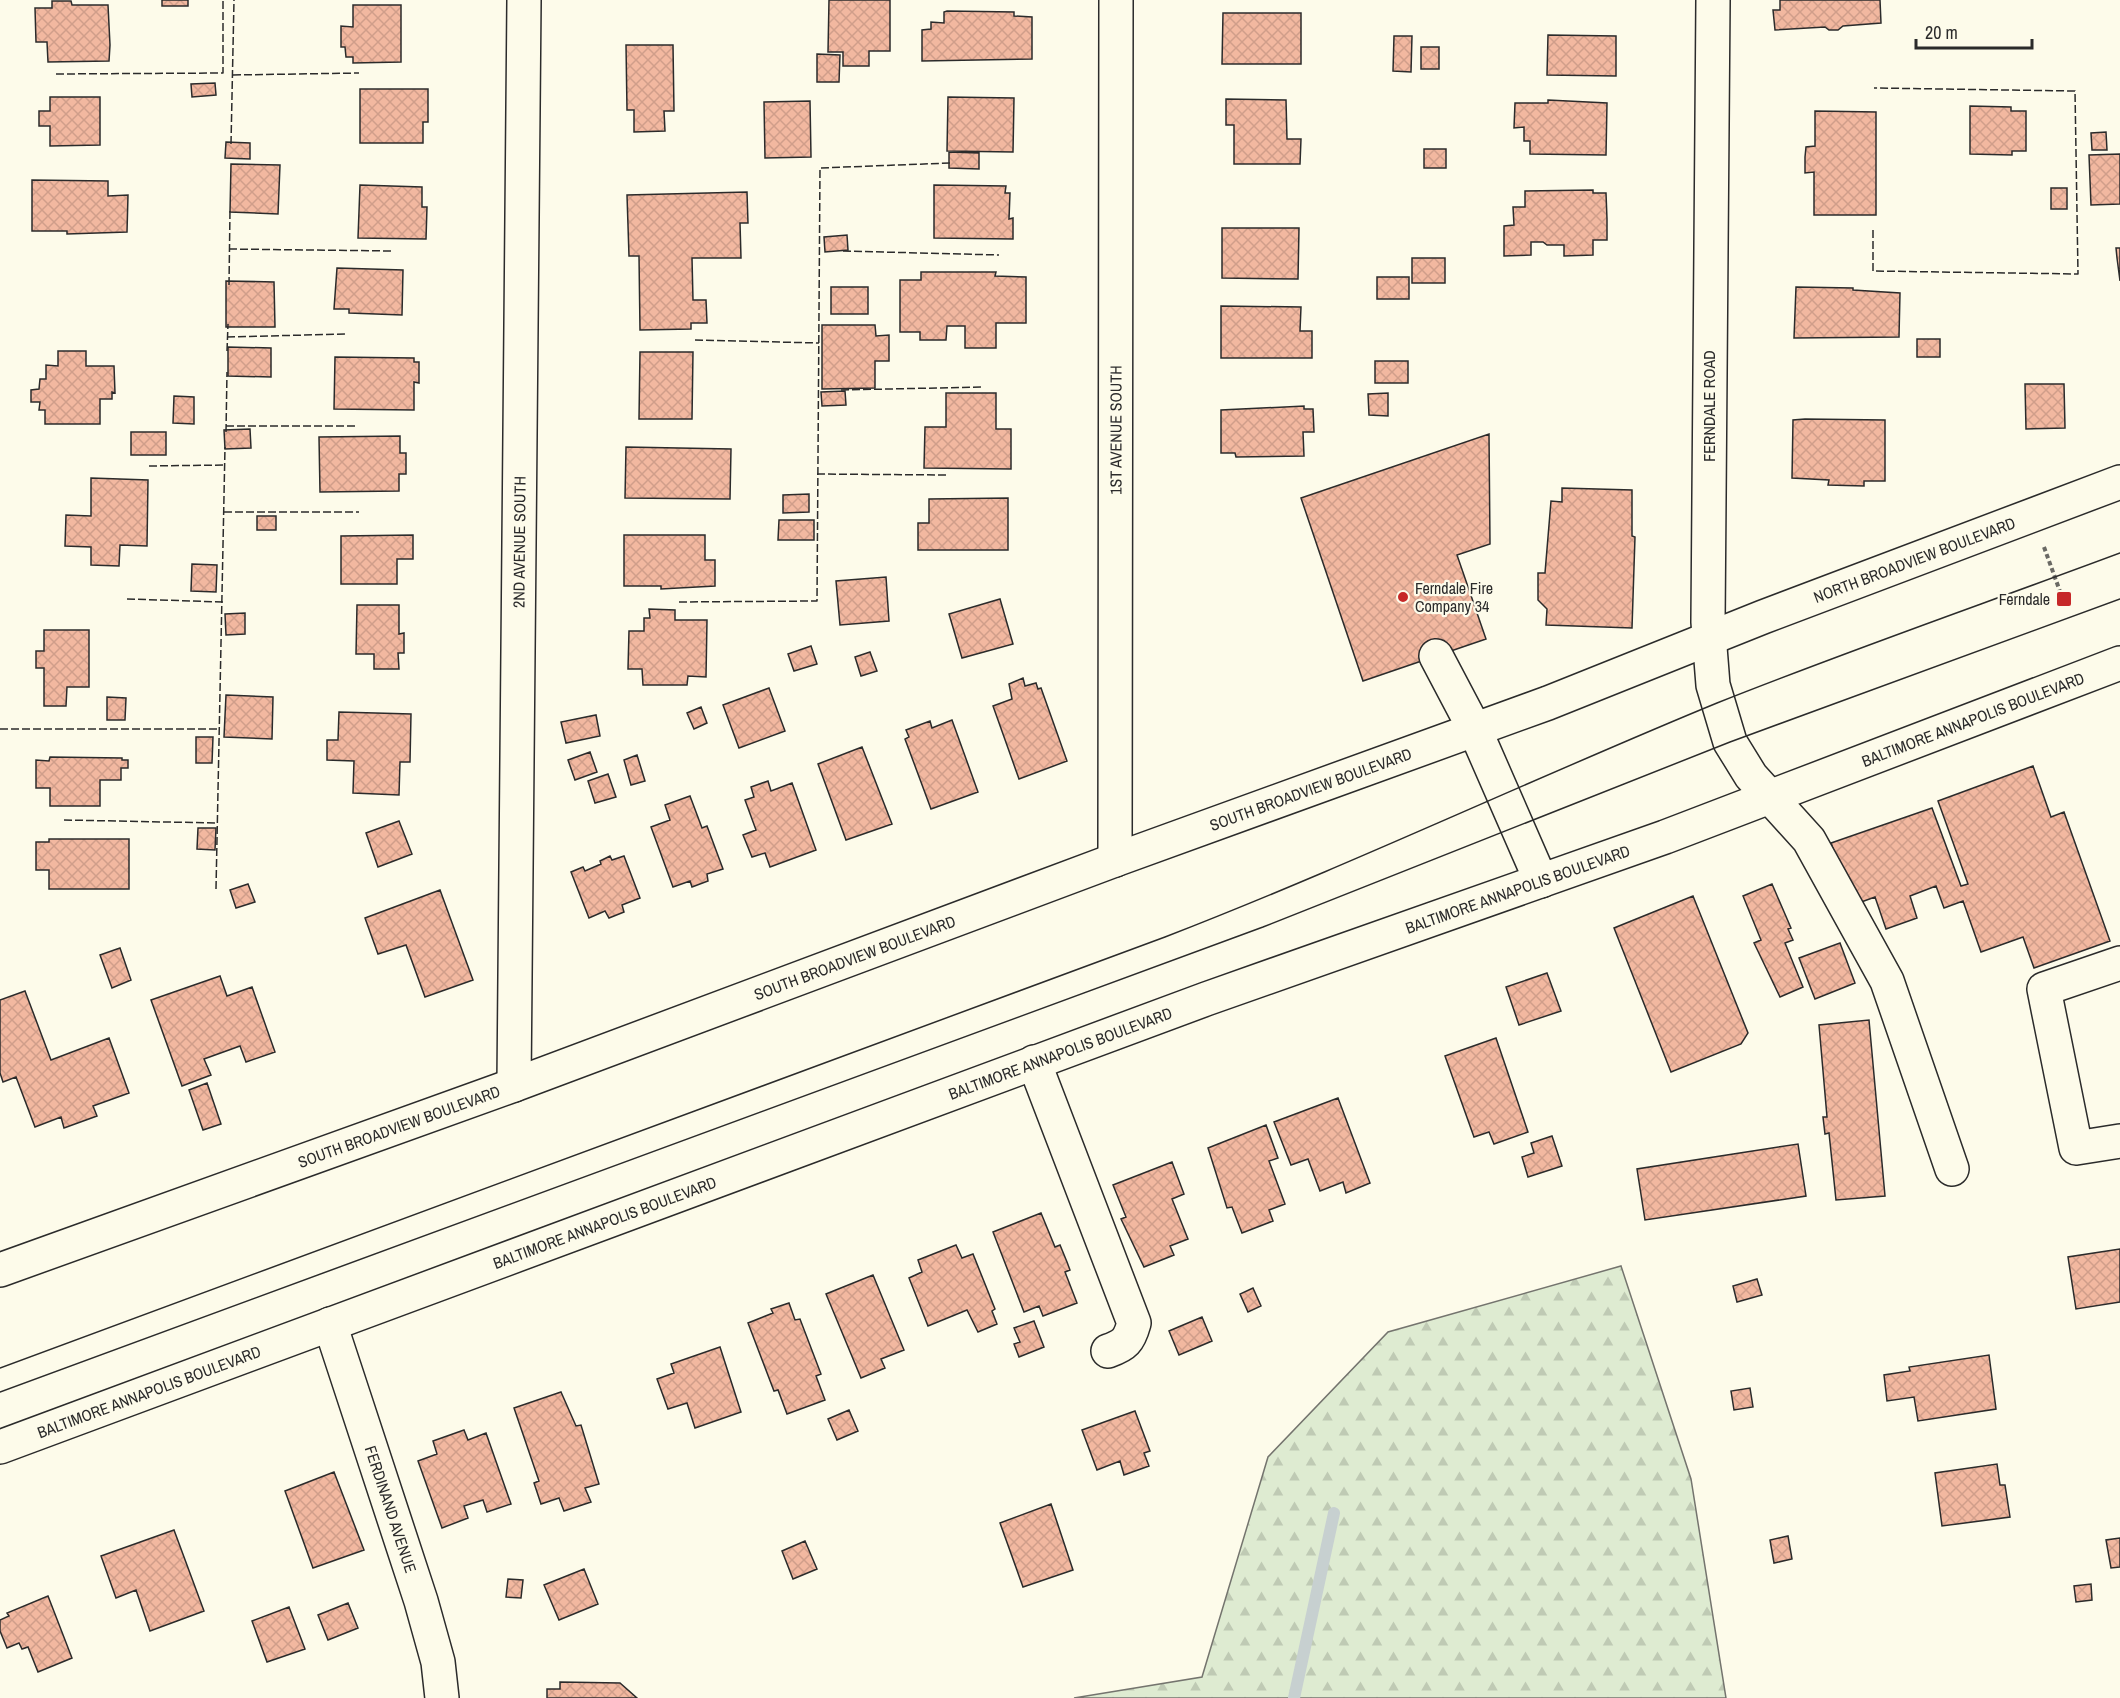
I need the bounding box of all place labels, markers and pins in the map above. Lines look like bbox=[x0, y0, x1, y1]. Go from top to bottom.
place label: Ferndale Fire Company 34 bbox=[1415, 577, 1493, 617]
place label: Ferndale bbox=[1999, 588, 2050, 610]
marker: Ferndale Fire Company 34 bbox=[1396, 590, 1410, 604]
marker: Ferndale bbox=[2055, 590, 2073, 608]

